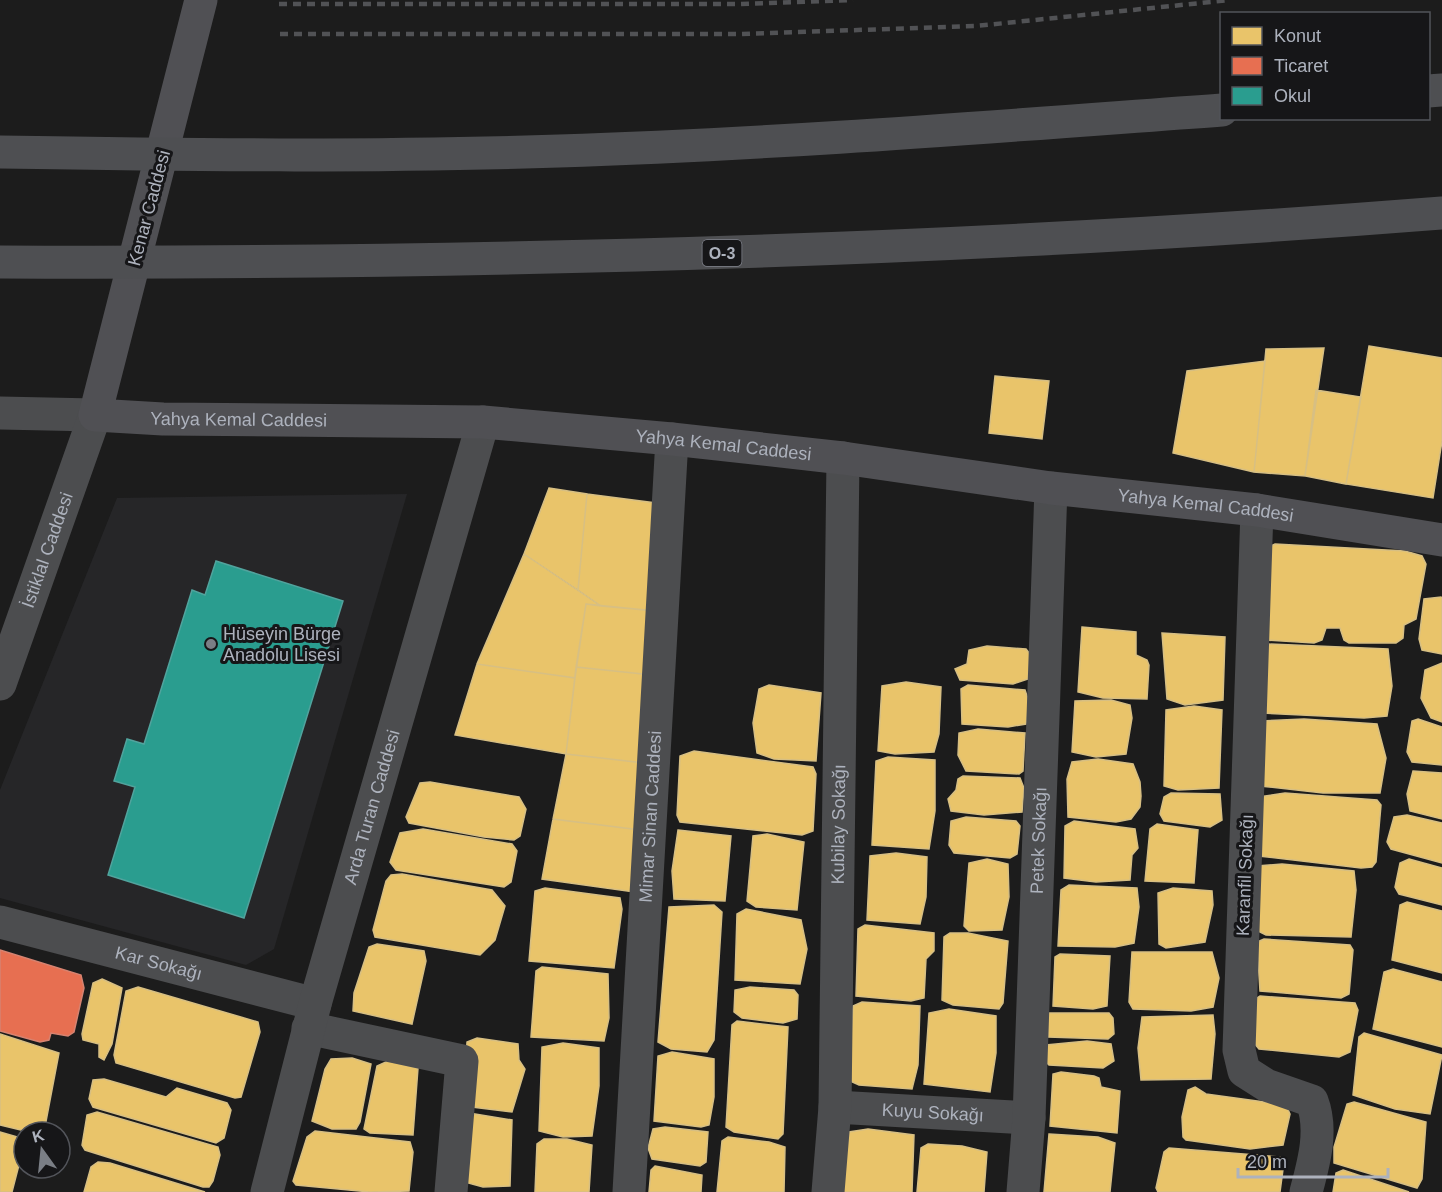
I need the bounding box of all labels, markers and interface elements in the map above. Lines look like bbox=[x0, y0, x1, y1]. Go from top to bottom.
legend bbox=[1220, 12, 1430, 120]
text: Konut bbox=[1274, 26, 1321, 46]
text: Ticaret bbox=[1274, 56, 1328, 76]
text: Okul bbox=[1274, 86, 1311, 106]
street label: Kenar Caddesi bbox=[124, 148, 174, 268]
road number: O-3 bbox=[702, 240, 742, 266]
street label: Yahya Kemal Caddesi bbox=[150, 408, 327, 431]
street label: Yahya Kemal Caddesi bbox=[635, 426, 812, 464]
street label: Yahya Kemal Caddesi bbox=[1117, 485, 1295, 526]
street label: İstiklal Caddesi bbox=[18, 490, 77, 611]
place label: Hüseyin Bürge Anadolu Lisesi bbox=[223, 624, 341, 665]
marker: Hüseyin Bürge Anadolu Lisesi bbox=[204, 637, 218, 651]
street label: Arda Turan Caddesi bbox=[340, 727, 404, 887]
street label: Mimar Sinan Caddesi bbox=[636, 730, 665, 903]
street label: Kubilay Sokağı bbox=[828, 764, 849, 885]
street label: Petek Sokağı bbox=[1027, 787, 1051, 894]
street label: Karanfil Sokağı bbox=[1233, 814, 1257, 936]
street label: Kar Sokağı bbox=[113, 942, 204, 984]
street label: Kuyu Sokağı bbox=[881, 1100, 984, 1125]
north arrow bbox=[12, 1120, 72, 1180]
text: K bbox=[30, 1126, 46, 1146]
scale bar bbox=[1238, 1141, 1388, 1179]
text: 20 m bbox=[1247, 1152, 1287, 1172]

